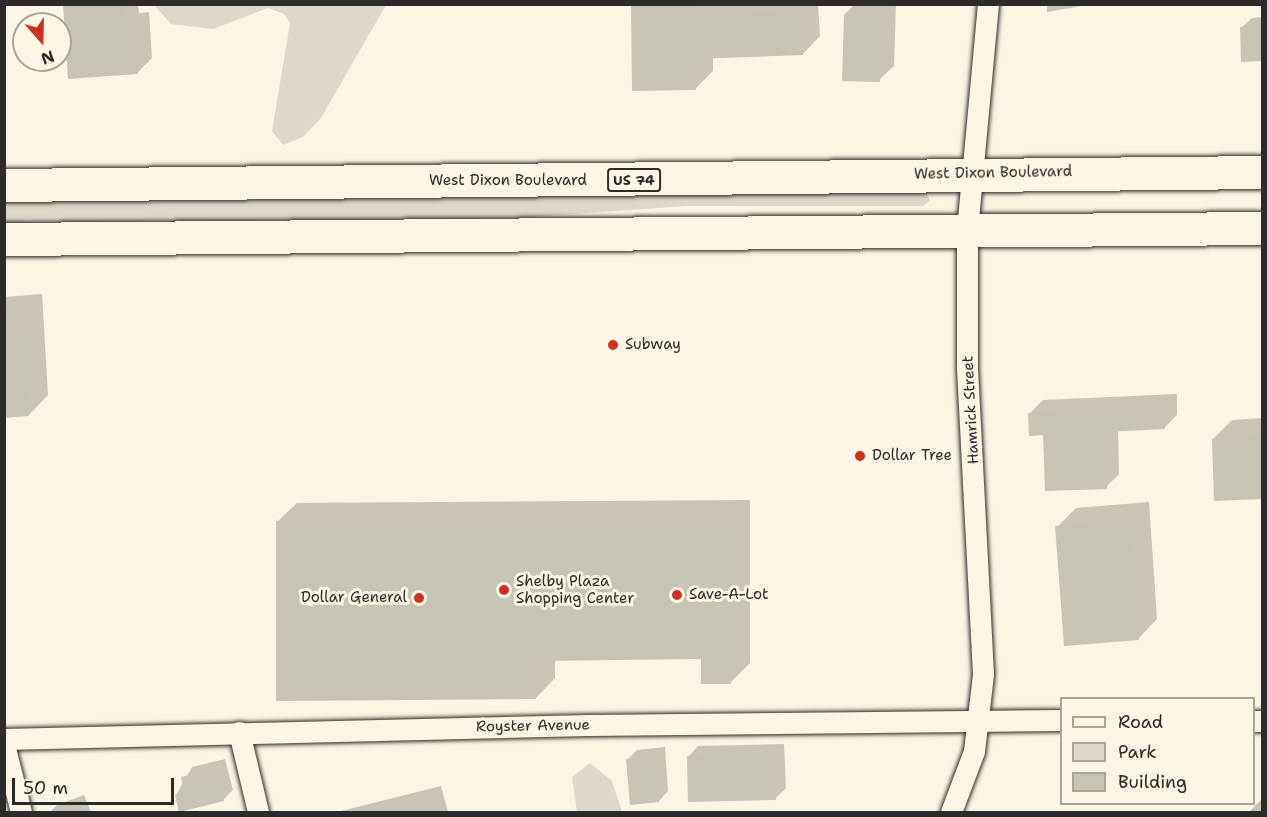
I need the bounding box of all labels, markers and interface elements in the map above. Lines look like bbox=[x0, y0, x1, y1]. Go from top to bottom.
north arrow bbox=[12, 12, 72, 72]
text: N bbox=[38, 45, 57, 70]
street label: West Dixon Boulevard bbox=[914, 163, 1072, 183]
road number: US 74 bbox=[607, 169, 661, 191]
street label: West Dixon Boulevard bbox=[429, 172, 587, 190]
place label: Subway bbox=[625, 336, 681, 354]
marker: Subway bbox=[606, 338, 620, 352]
street label: Hamrick Street bbox=[959, 355, 983, 465]
place label: Dollar Tree bbox=[872, 447, 952, 465]
marker: Dollar Tree bbox=[853, 449, 867, 463]
place label: Shelby Plaza Shopping Center bbox=[516, 572, 634, 607]
marker: Shelby Plaza Shopping Center bbox=[497, 583, 511, 597]
place label: Save-A-Lot bbox=[689, 586, 769, 604]
marker: Save-A-Lot bbox=[670, 588, 684, 602]
place label: Dollar General bbox=[301, 589, 407, 607]
marker: Dollar General bbox=[412, 591, 426, 605]
legend bbox=[1060, 697, 1255, 805]
text: Road bbox=[1118, 710, 1163, 734]
street label: Royster Avenue bbox=[476, 716, 590, 736]
text: Park bbox=[1118, 740, 1157, 764]
scale bar bbox=[15, 766, 177, 804]
text: Building bbox=[1118, 770, 1187, 794]
text: 50 m bbox=[23, 776, 68, 800]

